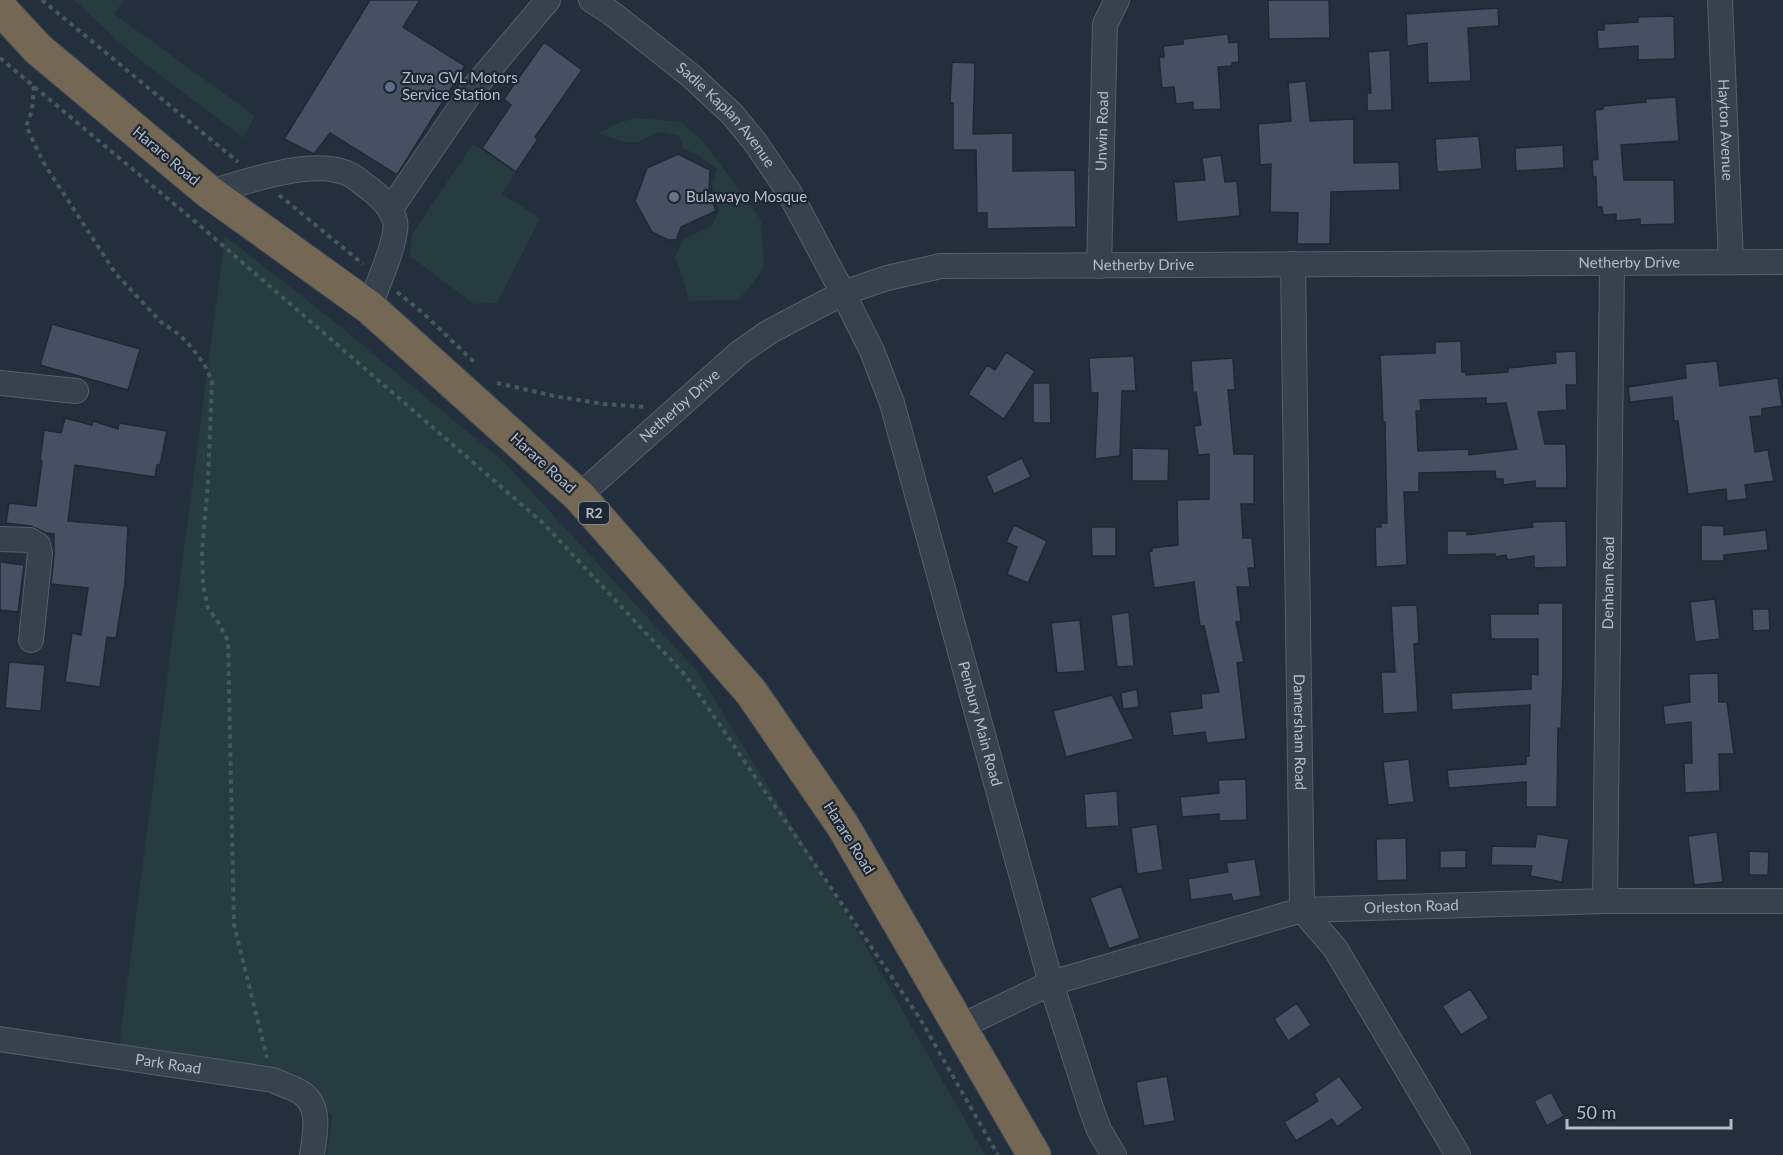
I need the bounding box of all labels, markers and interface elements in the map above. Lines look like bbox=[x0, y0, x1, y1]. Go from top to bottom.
street label: Sadie Kaplan Avenue bbox=[673, 58, 780, 170]
place label: Zuva GVL Motors Service Station bbox=[402, 68, 518, 103]
street label: Hayton Avenue bbox=[1715, 79, 1738, 181]
marker: Zuva GVL Motors Service Station bbox=[383, 80, 397, 94]
street label: Unwin Road bbox=[1091, 91, 1111, 171]
street label: Harare Road bbox=[130, 122, 204, 188]
place label: Bulawayo Mosque bbox=[686, 187, 807, 205]
marker: Bulawayo Mosque bbox=[667, 190, 681, 204]
street label: Netherby Drive bbox=[1579, 252, 1680, 271]
street label: Netherby Drive bbox=[1093, 255, 1194, 273]
street label: Netherby Drive bbox=[635, 365, 723, 446]
street label: Harare Road bbox=[507, 428, 580, 496]
road number: R2 bbox=[579, 502, 609, 524]
street label: Denham Road bbox=[1598, 536, 1617, 630]
street label: Penbury Main Road bbox=[955, 659, 1007, 788]
street label: Damersham Road bbox=[1291, 674, 1310, 790]
street label: Harare Road bbox=[821, 798, 879, 877]
street label: Orleston Road bbox=[1364, 895, 1459, 916]
street label: Park Road bbox=[134, 1049, 202, 1077]
scale bar bbox=[1567, 1092, 1730, 1130]
text: 50 m bbox=[1576, 1101, 1616, 1123]

